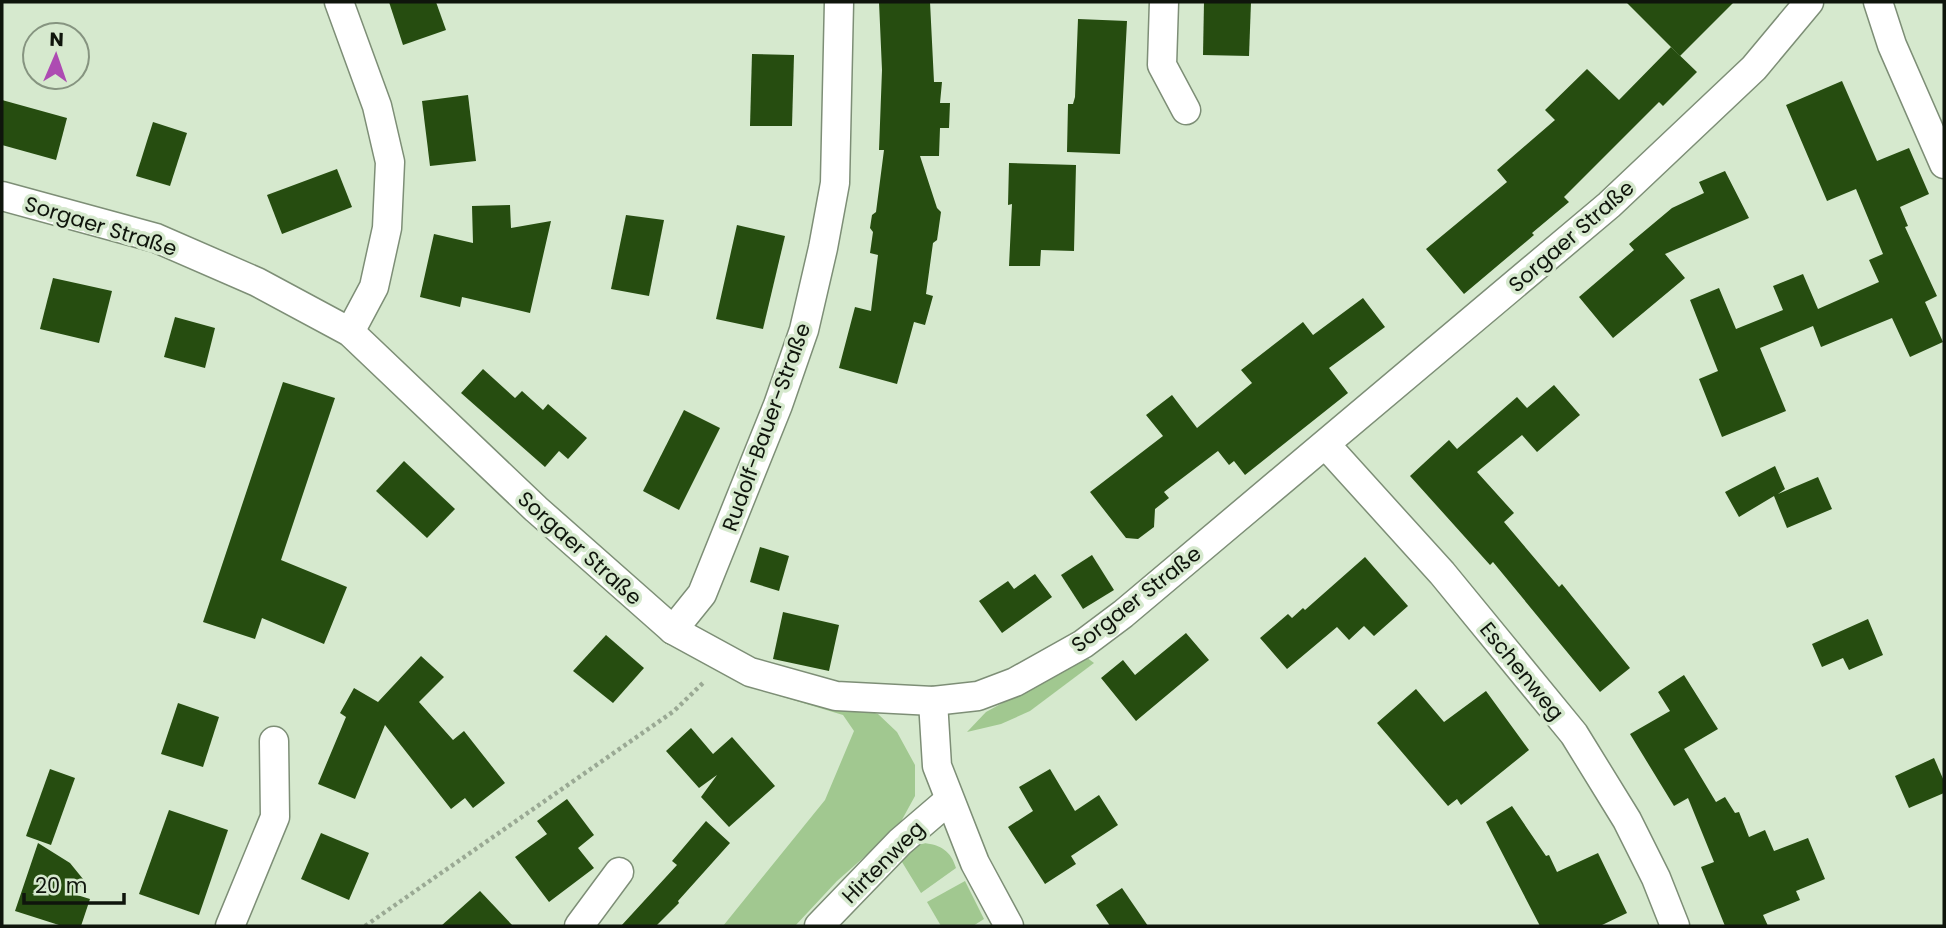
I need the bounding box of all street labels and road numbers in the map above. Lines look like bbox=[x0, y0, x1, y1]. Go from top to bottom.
street label: Sorgaer Straße bbox=[1502, 173, 1640, 299]
street label: Sorgaer Straße bbox=[21, 189, 181, 263]
street label: Rudolf-Bauer-Straße bbox=[715, 319, 817, 535]
street label: Sorgaer Straße bbox=[512, 484, 648, 612]
street label: Sorgaer Straße bbox=[1065, 539, 1207, 659]
street label: Eschenweg bbox=[1473, 616, 1571, 726]
street label: Hirtenweg bbox=[835, 814, 931, 910]

